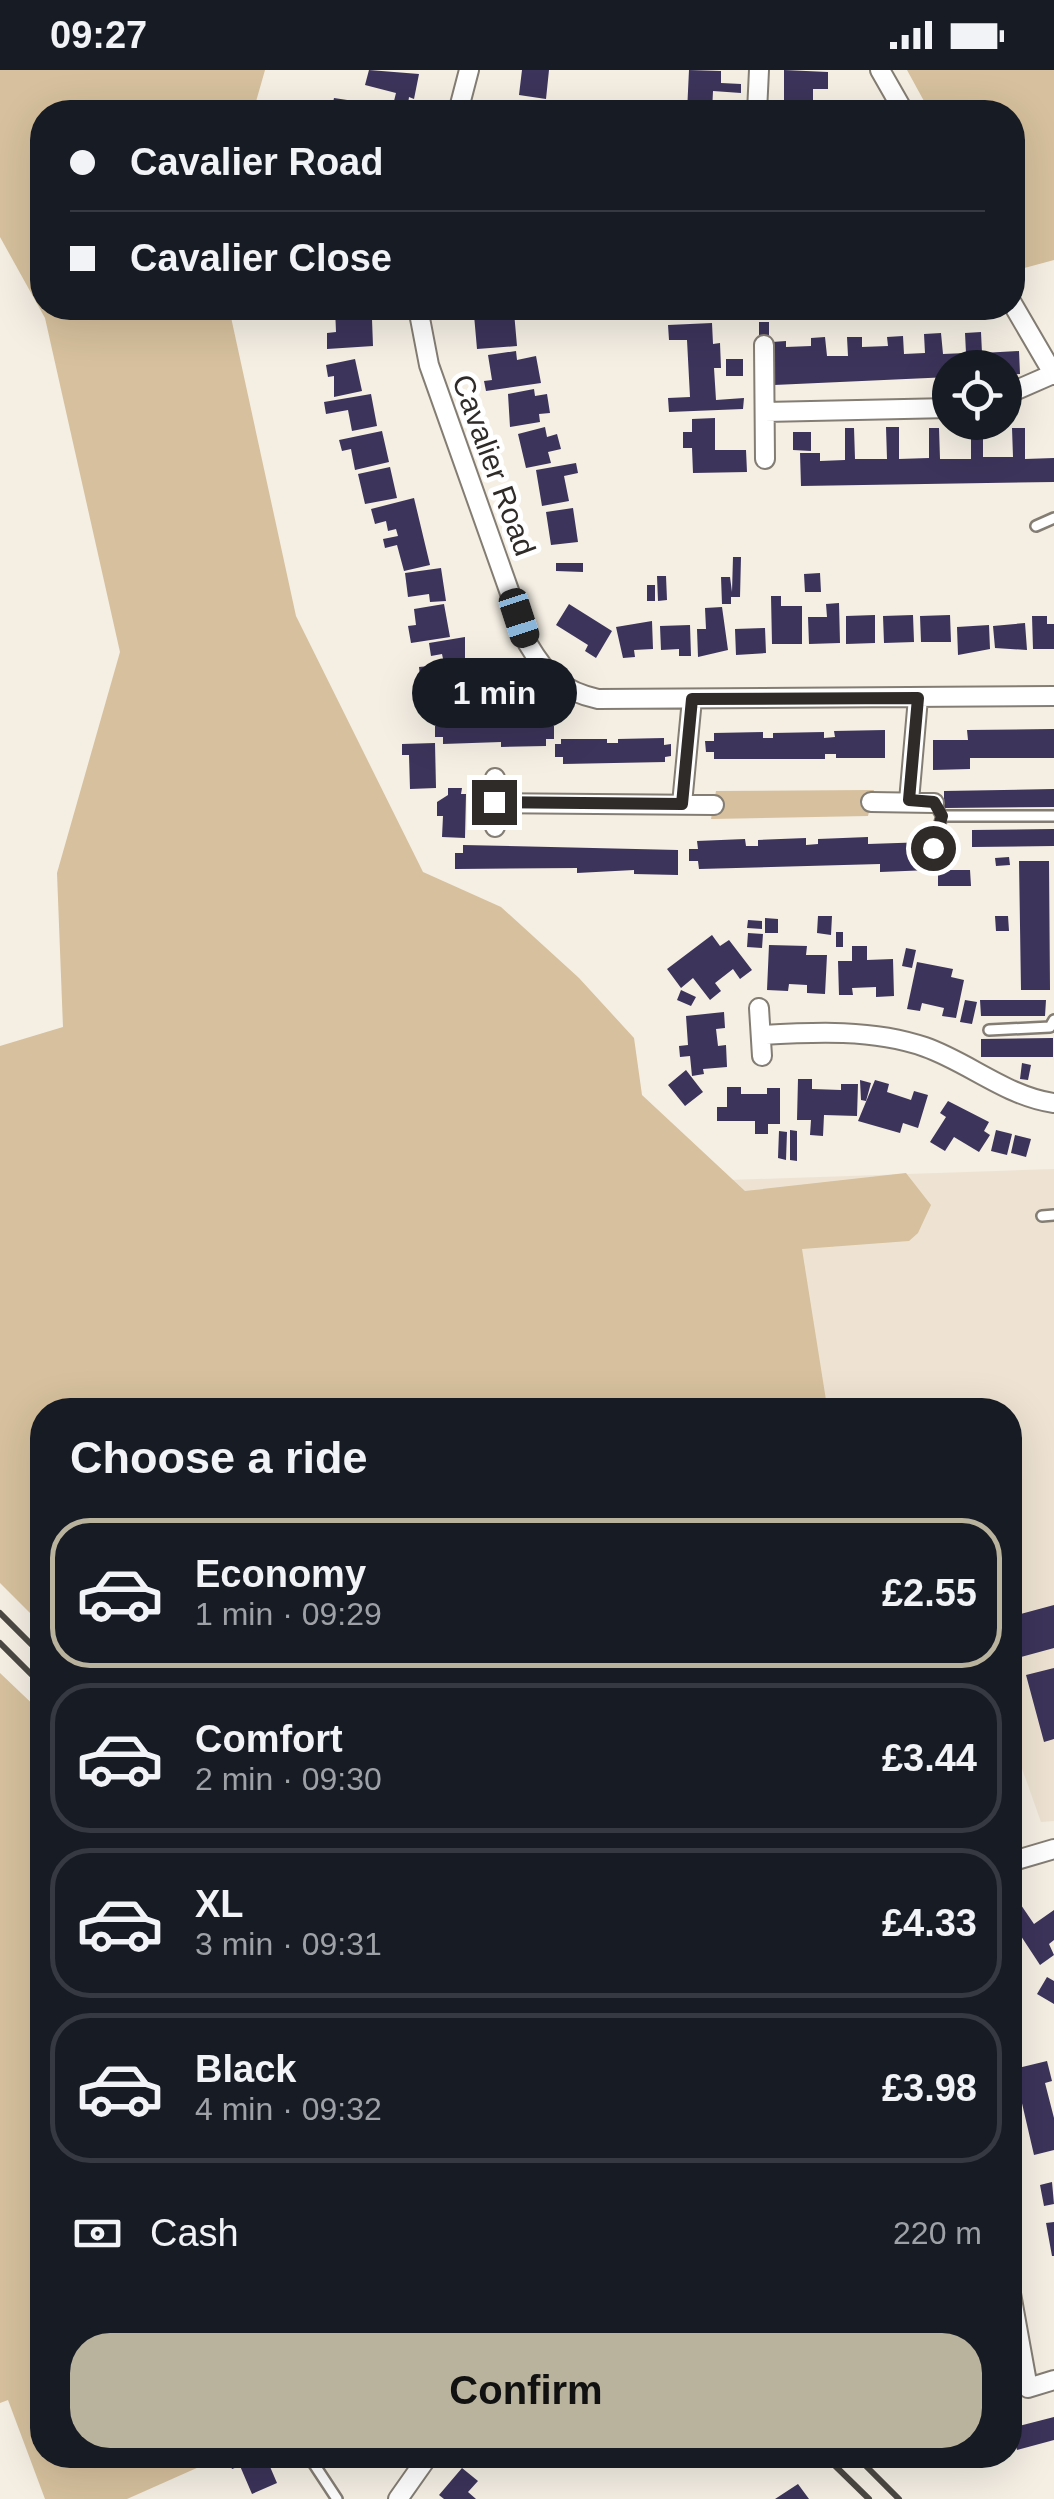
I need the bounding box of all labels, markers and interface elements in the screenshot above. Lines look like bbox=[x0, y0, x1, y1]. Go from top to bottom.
text: 09:27 bbox=[50, 14, 147, 56]
text: Cavalier Road bbox=[130, 141, 383, 183]
text: Cavalier Close bbox=[130, 237, 392, 279]
map controls bbox=[932, 350, 1022, 440]
button: locate bbox=[932, 350, 1022, 440]
street label: Cavalier Road bbox=[446, 370, 542, 560]
car bbox=[495, 585, 543, 651]
callout: 1 min bbox=[412, 657, 576, 727]
text: 1 min bbox=[453, 675, 536, 711]
route end bbox=[472, 780, 517, 825]
route start bbox=[911, 826, 956, 871]
text: Choose a ride bbox=[70, 1432, 368, 1483]
icon: car bbox=[75, 1548, 165, 1638]
text: Economy bbox=[195, 1553, 366, 1595]
text: £2.55 bbox=[882, 1572, 977, 1614]
text: 1 min · 09:29 bbox=[195, 1596, 382, 1632]
icon: car bbox=[75, 1713, 165, 1803]
text: Comfort bbox=[195, 1718, 343, 1760]
text: £3.44 bbox=[882, 1737, 977, 1779]
text: 2 min · 09:30 bbox=[195, 1761, 382, 1797]
icon: car bbox=[75, 1878, 165, 1968]
text: XL bbox=[195, 1883, 244, 1925]
text: £4.33 bbox=[882, 1902, 977, 1944]
text: 3 min · 09:31 bbox=[195, 1926, 382, 1962]
icon: car bbox=[75, 2043, 165, 2133]
text: Black bbox=[195, 2048, 296, 2090]
text: £3.98 bbox=[882, 2067, 977, 2109]
text: 4 min · 09:32 bbox=[195, 2091, 382, 2127]
icon: cash bbox=[70, 2206, 125, 2261]
text: Cash bbox=[150, 2212, 239, 2254]
text: 220 m bbox=[893, 2215, 982, 2251]
button: Confirm bbox=[70, 2333, 982, 2448]

